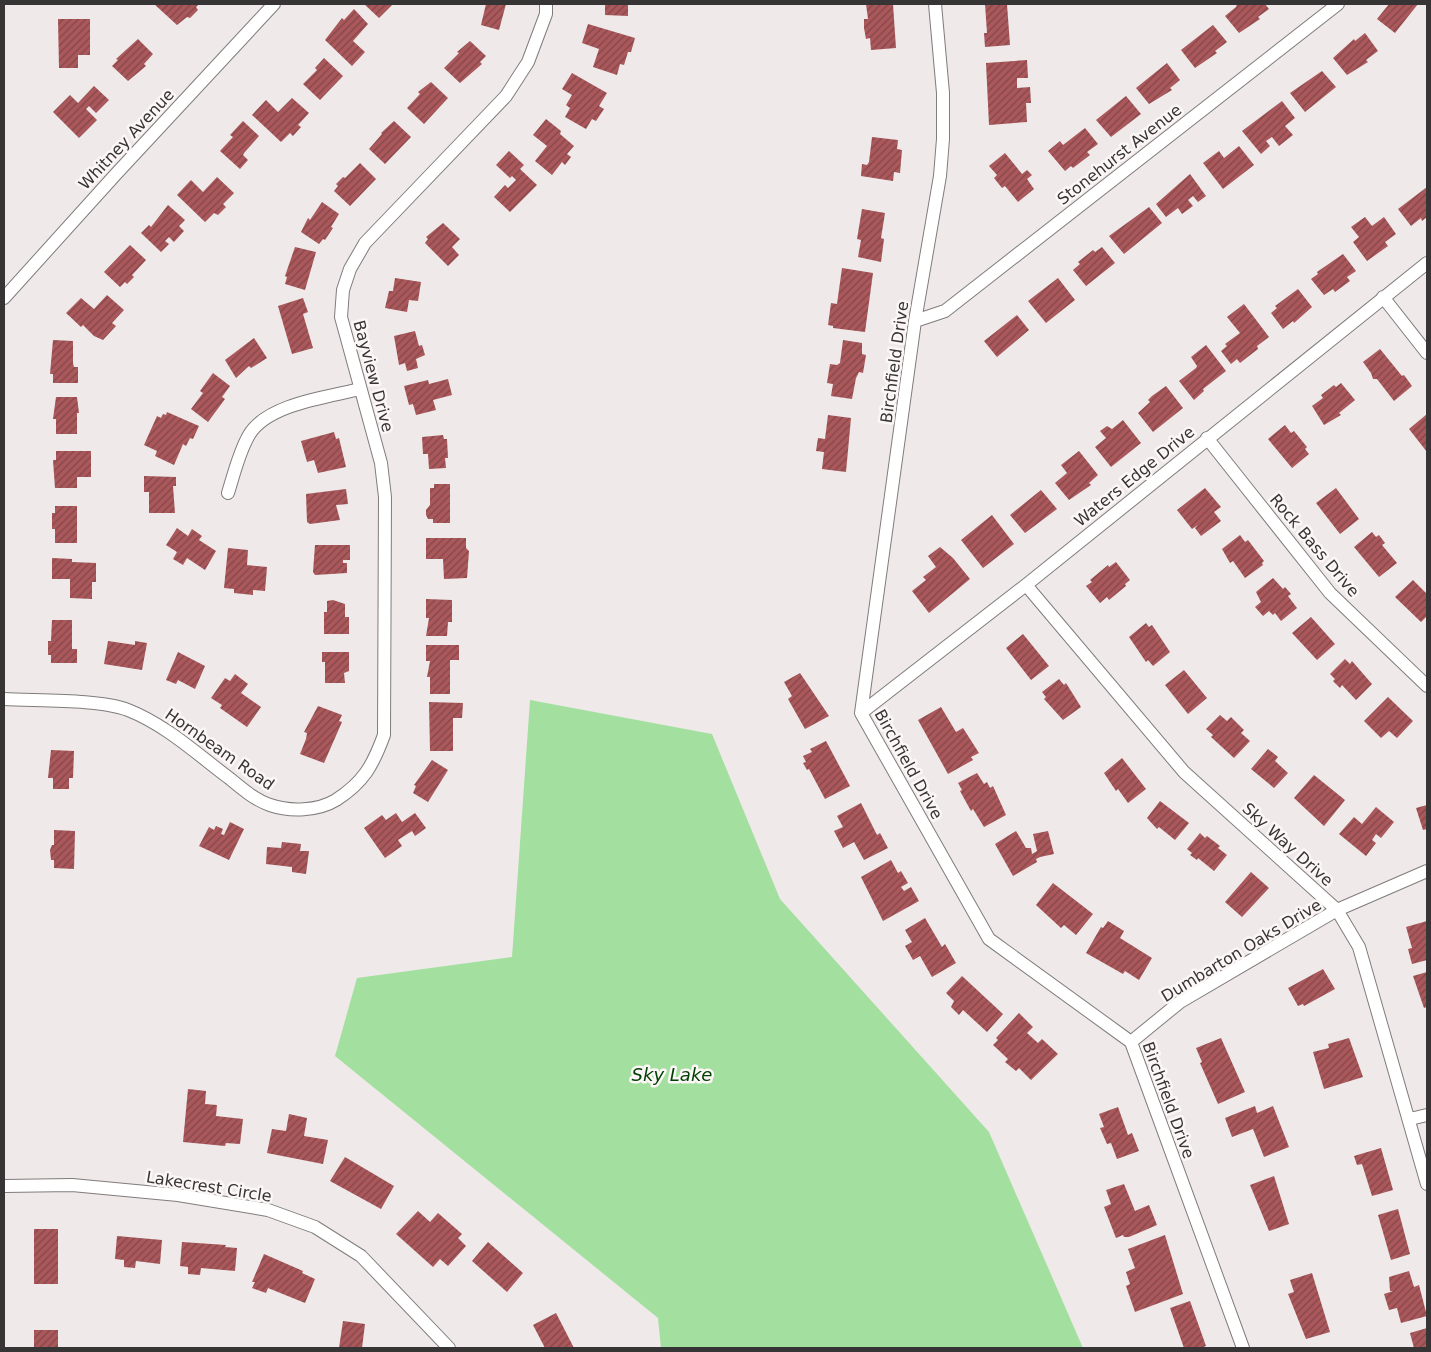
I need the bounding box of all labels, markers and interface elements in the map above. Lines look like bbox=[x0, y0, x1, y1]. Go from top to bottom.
street label: Whitney Avenue bbox=[75, 85, 178, 194]
street label: Stonehurst Avenue bbox=[1053, 100, 1185, 209]
street label: Birchfield Drive bbox=[877, 300, 912, 424]
street label: Bayview Drive bbox=[349, 318, 398, 434]
street label: Waters Edge Drive bbox=[1071, 422, 1198, 531]
street label: Rock Bass Drive bbox=[1266, 490, 1363, 601]
street label: Hornbeam Road bbox=[161, 705, 278, 794]
street label: Birchfield Drive bbox=[870, 706, 947, 823]
street label: Sky Way Drive bbox=[1238, 799, 1337, 890]
street label: Dumbarton Oaks Drive bbox=[1158, 895, 1325, 1006]
street label: Birchfield Drive bbox=[1139, 1039, 1198, 1161]
water label: Sky Lake bbox=[632, 1064, 712, 1085]
street label: Lakecrest Circle bbox=[145, 1167, 273, 1206]

